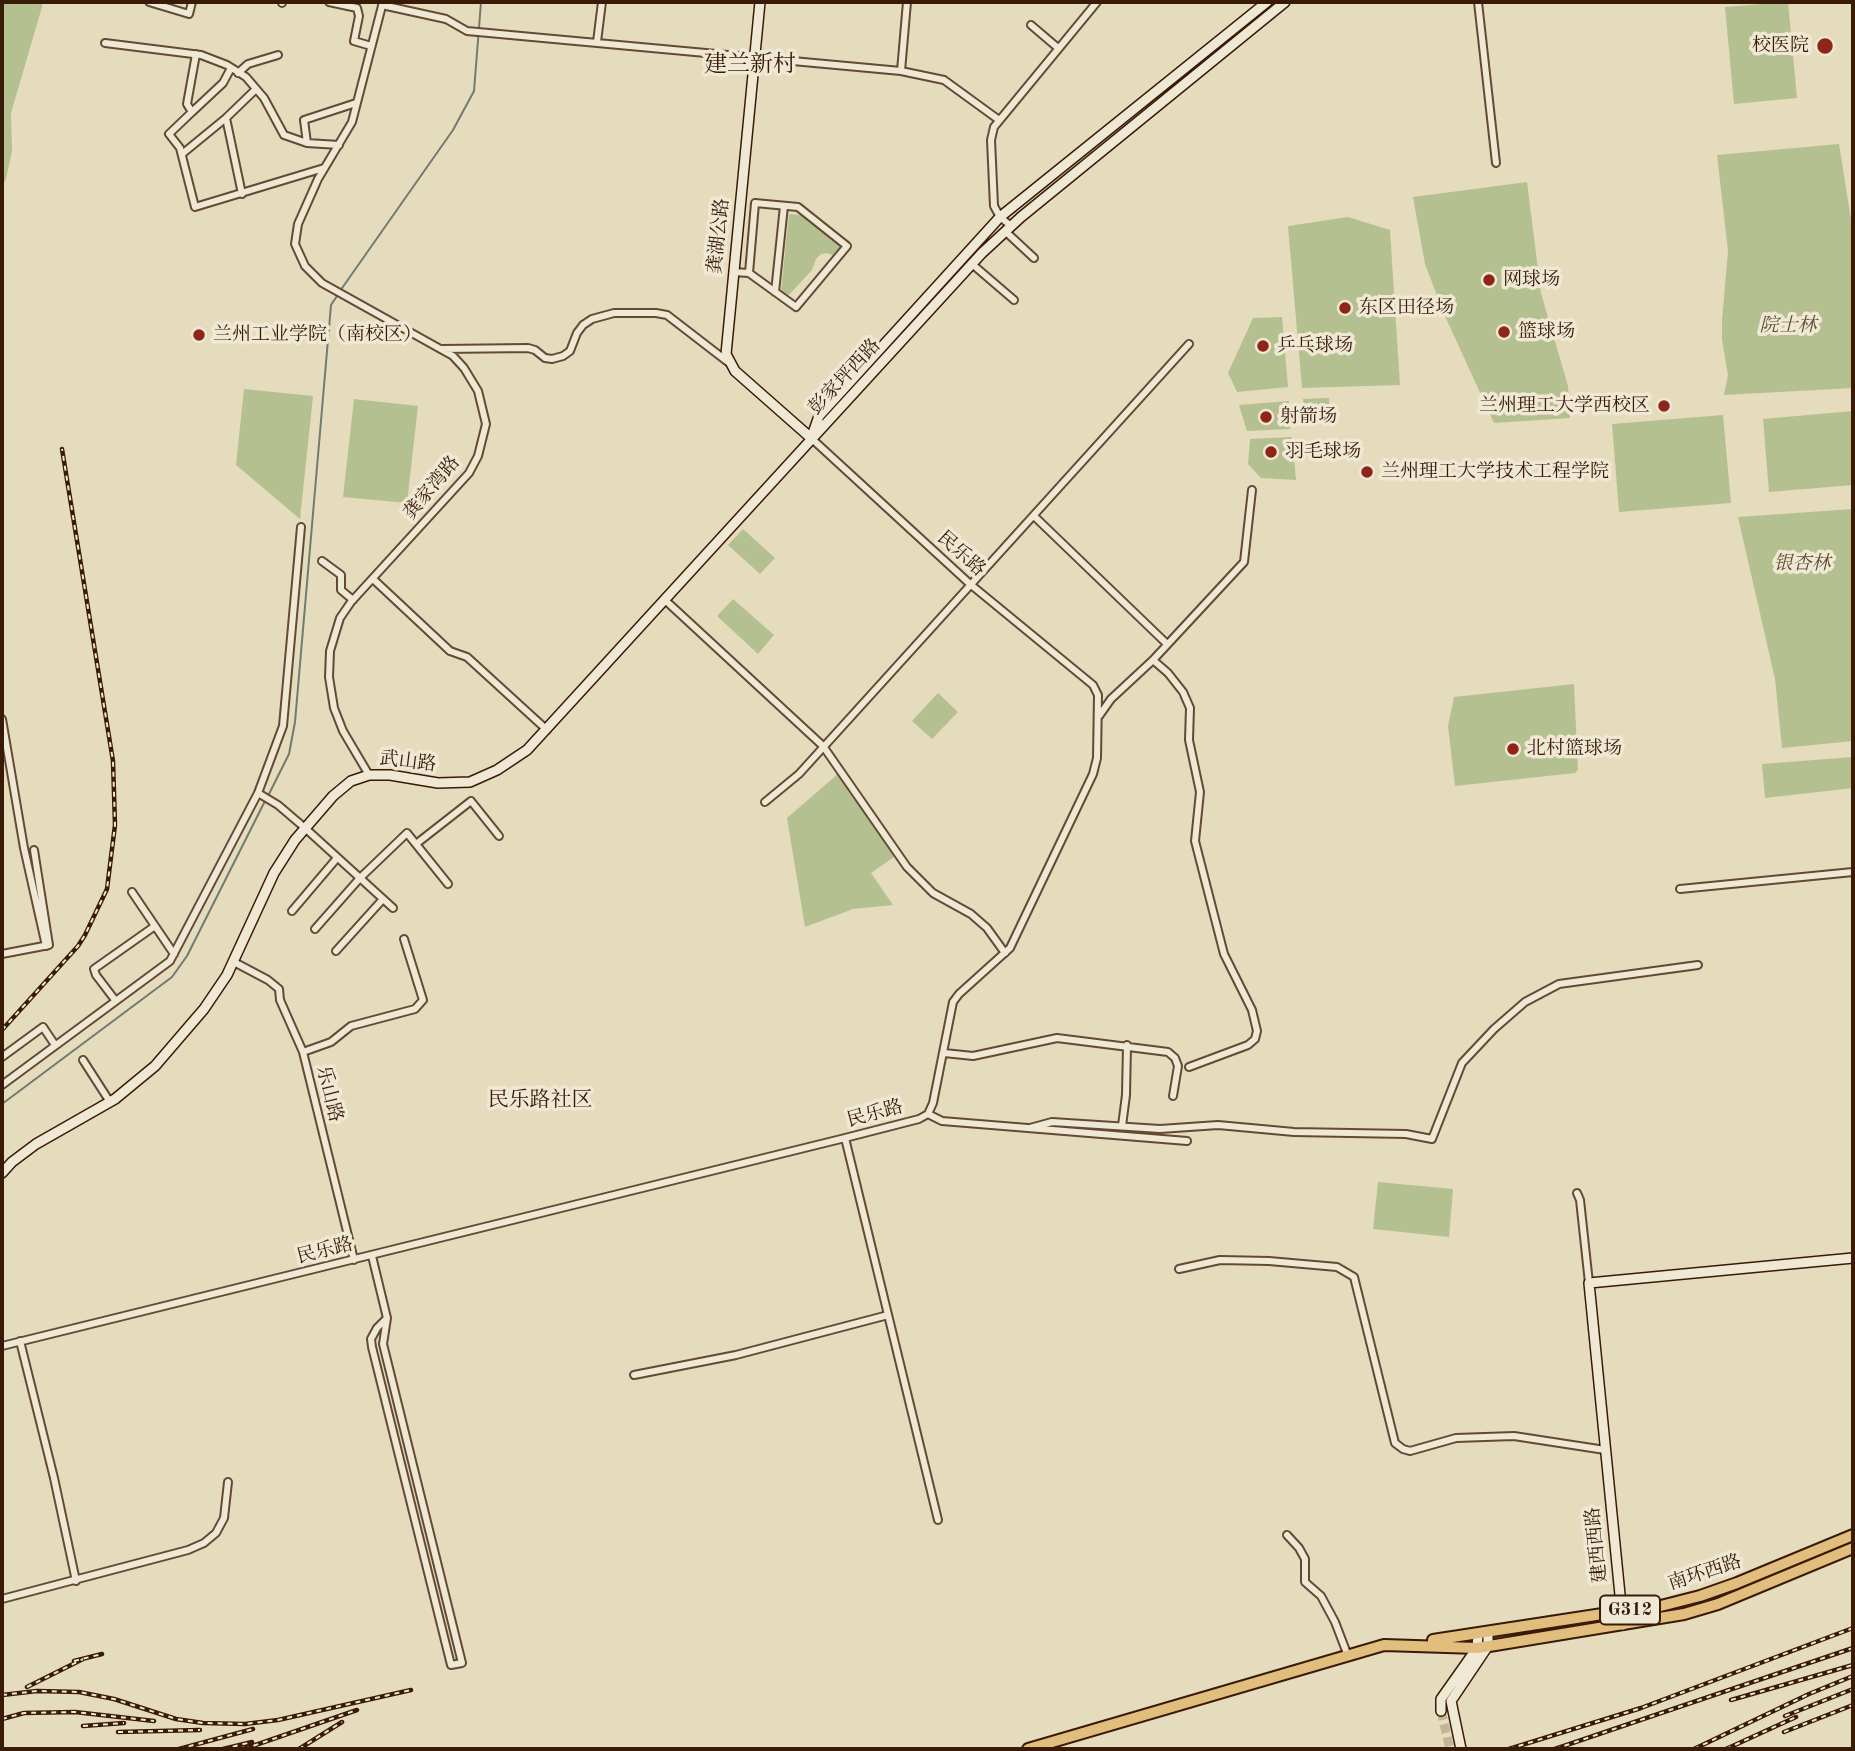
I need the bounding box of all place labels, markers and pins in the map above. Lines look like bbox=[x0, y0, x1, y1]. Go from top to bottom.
place label: 校医院 bbox=[1752, 35, 1809, 57]
marker: 校医院 bbox=[1815, 36, 1835, 56]
place label: 网球场 bbox=[1503, 269, 1560, 291]
marker: 网球场 bbox=[1481, 272, 1497, 288]
place label: 东区田径场 bbox=[1359, 297, 1454, 319]
marker: 东区田径场 bbox=[1337, 300, 1353, 316]
place label: 篮球场 bbox=[1518, 321, 1575, 343]
place label: 兰州工业学院（南校区） bbox=[213, 324, 422, 346]
marker: 篮球场 bbox=[1496, 324, 1512, 340]
marker: 兰州工业学院（南校区） bbox=[191, 327, 207, 343]
place label: 乒乓球场 bbox=[1277, 335, 1353, 357]
marker: 乒乓球场 bbox=[1255, 338, 1271, 354]
place label: 兰州理工大学西校区 bbox=[1479, 395, 1650, 417]
marker: 兰州理工大学西校区 bbox=[1656, 398, 1672, 414]
place label: 射箭场 bbox=[1280, 406, 1337, 428]
marker: 射箭场 bbox=[1258, 409, 1274, 425]
place label: 羽毛球场 bbox=[1285, 441, 1361, 463]
marker: 羽毛球场 bbox=[1263, 444, 1279, 460]
place label: 兰州理工大学技术工程学院 bbox=[1381, 461, 1609, 483]
marker: 兰州理工大学技术工程学院 bbox=[1359, 464, 1375, 480]
place label: 北村篮球场 bbox=[1527, 738, 1622, 760]
marker: 北村篮球场 bbox=[1505, 741, 1521, 757]

